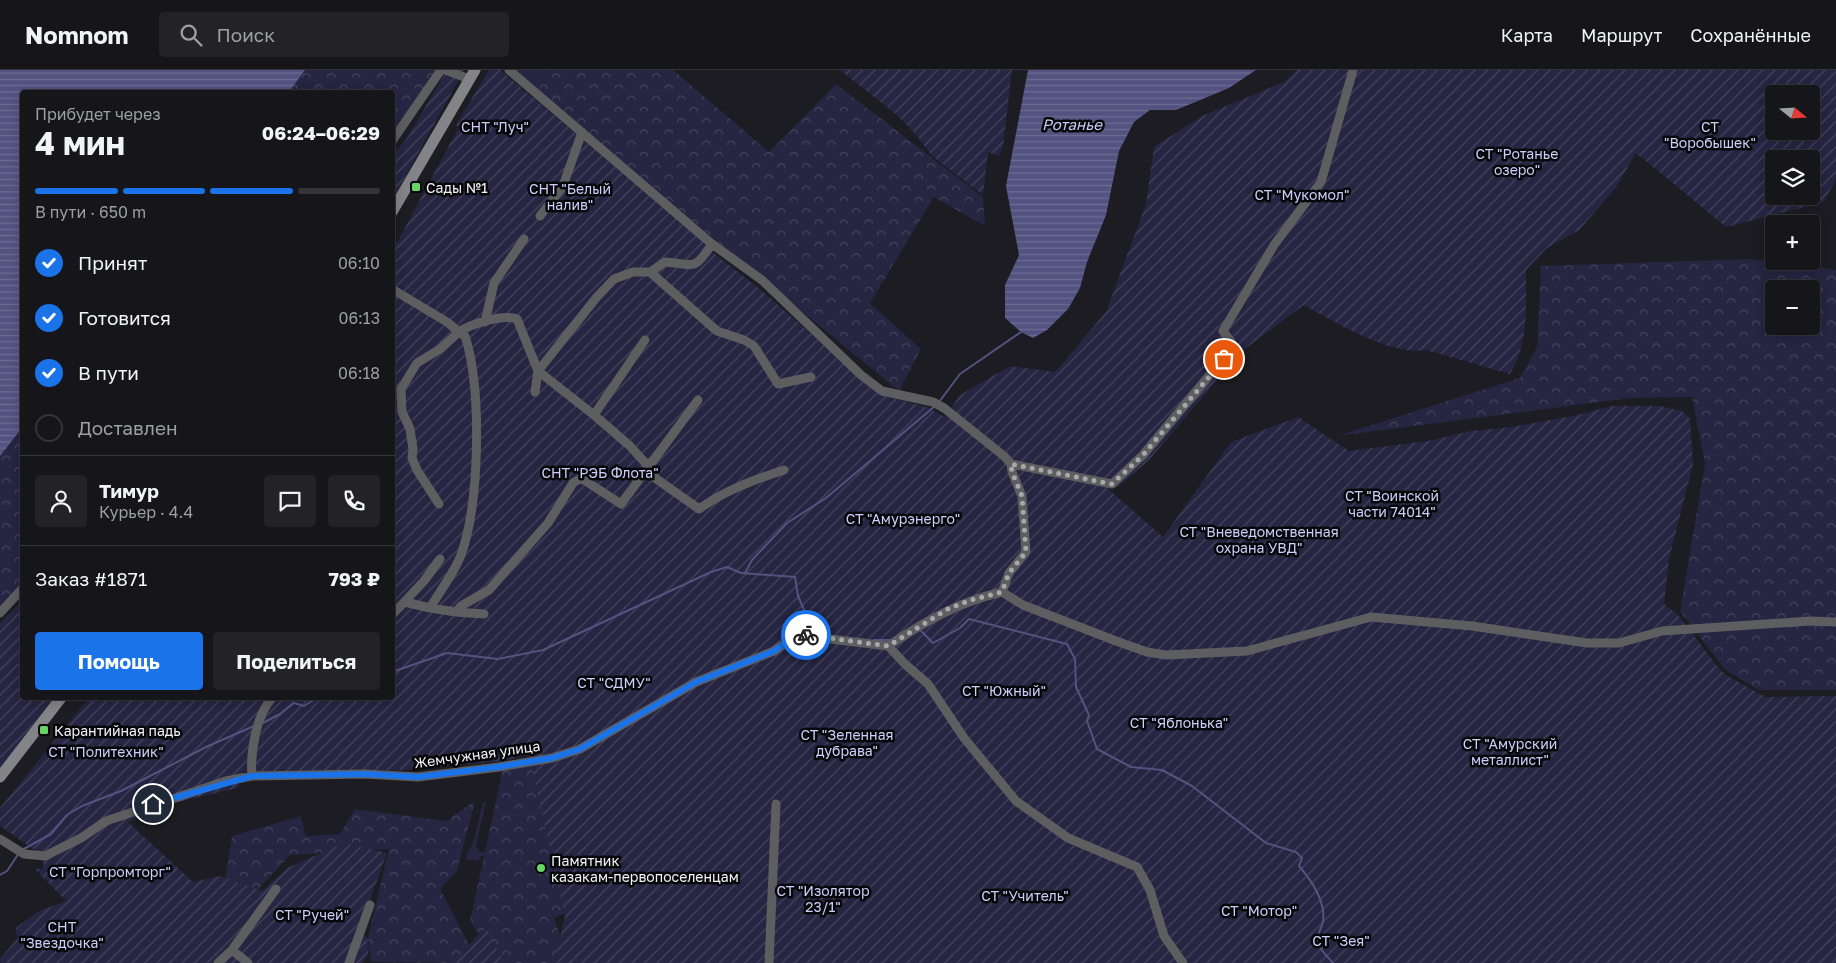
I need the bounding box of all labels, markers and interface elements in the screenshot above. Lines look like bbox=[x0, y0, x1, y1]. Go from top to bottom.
search box bbox=[159, 12, 509, 57]
text: Nomnom bbox=[25, 20, 129, 49]
icon: search bbox=[177, 21, 205, 49]
text: Поиск bbox=[217, 23, 275, 46]
text: Карта bbox=[1501, 24, 1553, 46]
text: Маршрут bbox=[1581, 24, 1662, 46]
text: Сохранённые bbox=[1690, 24, 1811, 46]
north arrow bbox=[1765, 85, 1820, 140]
map controls bbox=[1765, 85, 1820, 335]
text: Прибудет через bbox=[35, 104, 161, 124]
water label: Ротанье bbox=[1042, 115, 1103, 133]
park label: СНТ "Луч" bbox=[461, 118, 529, 135]
park label: СТ "Воробышек" bbox=[1664, 118, 1756, 151]
text: 06:24–06:29 bbox=[262, 121, 380, 144]
text: 4 мин bbox=[35, 124, 125, 162]
park label: СТ "Ротанье озеро" bbox=[1476, 145, 1558, 178]
button: layers bbox=[1765, 150, 1820, 205]
place label: Сады №1 bbox=[426, 179, 488, 196]
park label: СНТ "Белый налив" bbox=[529, 180, 611, 213]
marker: Сады №1 bbox=[410, 181, 422, 193]
park label: СТ "Мукомол" bbox=[1255, 186, 1349, 203]
text: В пути · 650 m bbox=[35, 202, 146, 222]
button: + bbox=[1765, 215, 1820, 270]
icon: check bbox=[35, 249, 63, 277]
text: Принят bbox=[78, 251, 147, 274]
text: 06:10 bbox=[338, 253, 380, 273]
button: − bbox=[1765, 280, 1820, 335]
icon: check bbox=[35, 304, 63, 332]
text: Готовится bbox=[78, 306, 171, 329]
text: 06:13 bbox=[338, 308, 380, 328]
pin bbox=[1203, 338, 1245, 380]
icon: bag bbox=[1210, 345, 1238, 373]
icon: check bbox=[35, 359, 63, 387]
text: В пути bbox=[78, 361, 139, 384]
text: 06:18 bbox=[338, 363, 380, 383]
text: Доставлен bbox=[78, 416, 178, 439]
park label: СНТ "РЭБ Флота" bbox=[541, 464, 659, 481]
button: person bbox=[35, 475, 87, 527]
button: chat bbox=[264, 475, 316, 527]
button: phone bbox=[328, 475, 380, 527]
text: Тимур bbox=[99, 479, 159, 502]
park label: СТ "Воинской части 74014" bbox=[1345, 487, 1439, 520]
text: Курьер · 4.4 bbox=[99, 502, 193, 522]
park label: СТ "Амурэнерго" bbox=[846, 510, 960, 527]
park label: СТ "Вневедомственная охрана УВД" bbox=[1179, 523, 1339, 556]
text: Заказ #1871 bbox=[35, 567, 147, 590]
text: 793 ₽ bbox=[328, 567, 380, 590]
courier bbox=[781, 610, 831, 660]
icon: bike bbox=[792, 621, 820, 649]
button: Помощь bbox=[35, 632, 203, 690]
button: Поделиться bbox=[213, 632, 380, 690]
park label: СТ "СДМУ" bbox=[577, 674, 651, 691]
park label: СТ "Южный" bbox=[962, 682, 1046, 699]
park label: СТ "Яблонька" bbox=[1130, 714, 1228, 731]
place label: Карантийная падь bbox=[54, 722, 181, 739]
marker: Карантийная падь bbox=[38, 724, 50, 736]
park label: СТ "Зеленная дубрава" bbox=[800, 726, 894, 759]
park label: СТ "Амурский металлист" bbox=[1463, 735, 1557, 768]
street label: Жемчужная улица bbox=[413, 737, 541, 771]
park label: СТ "Политехник" bbox=[48, 743, 164, 760]
pin bbox=[132, 783, 174, 825]
icon: home bbox=[139, 790, 167, 818]
place label: Памятник казакам-первопоселенцам bbox=[551, 852, 739, 885]
marker: Памятник казакам-первопоселенцам bbox=[535, 862, 547, 874]
park label: СТ "Горпромторг" bbox=[49, 863, 171, 880]
park label: СТ "Изолятор 23/1" bbox=[776, 882, 870, 915]
park label: СТ "Учитель" bbox=[981, 887, 1069, 904]
park label: СТ "Мотор" bbox=[1221, 902, 1297, 919]
park label: СТ "Ручей" bbox=[275, 906, 349, 923]
park label: СНТ "Звездочка" bbox=[20, 918, 104, 951]
park label: СТ "Зея" bbox=[1312, 932, 1370, 949]

